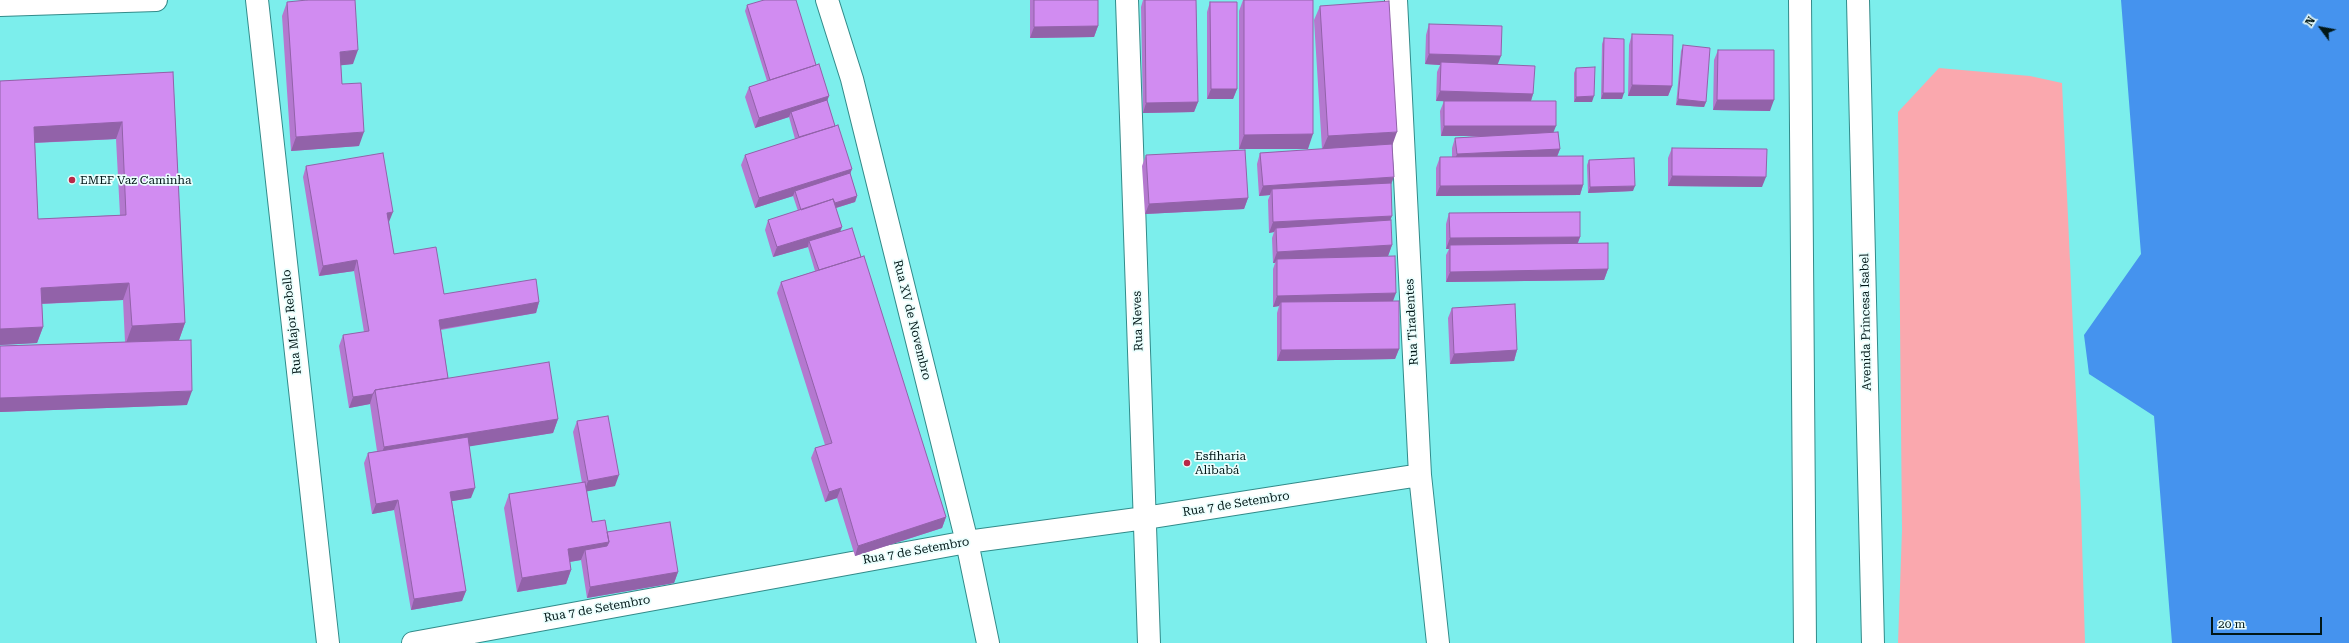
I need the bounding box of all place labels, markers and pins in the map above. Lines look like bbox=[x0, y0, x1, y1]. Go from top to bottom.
place label: EMEF Vaz Caminha bbox=[80, 173, 192, 187]
marker: EMEF Vaz Caminha bbox=[67, 175, 77, 185]
place label: Esfiharia Alibabá bbox=[1195, 449, 1246, 477]
marker: Esfiharia Alibabá bbox=[1182, 458, 1192, 468]

